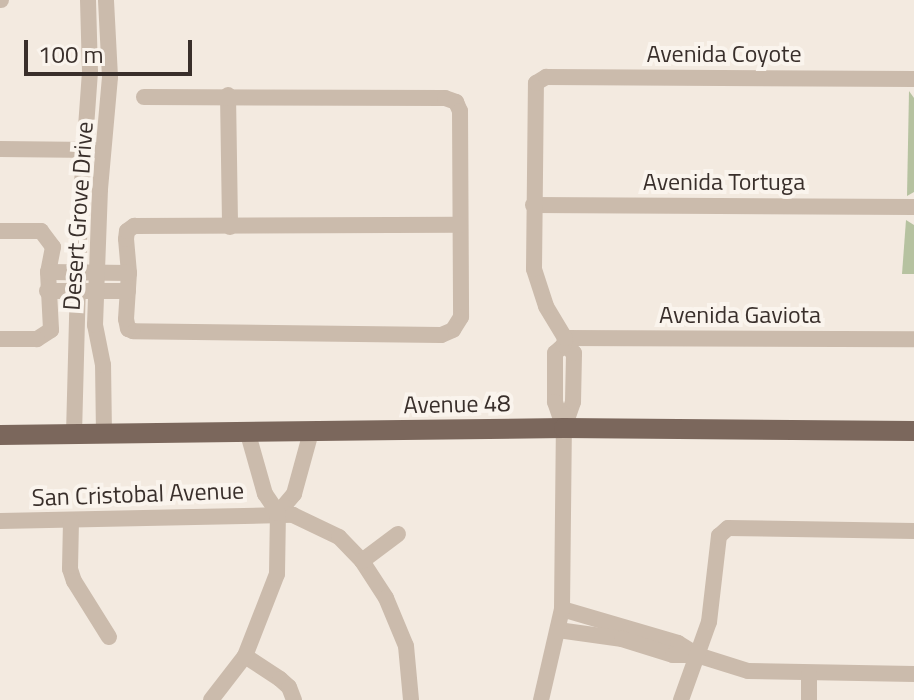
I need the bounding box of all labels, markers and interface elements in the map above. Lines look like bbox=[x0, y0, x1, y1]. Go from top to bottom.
scale bar bbox=[28, 24, 196, 74]
text: 100 m bbox=[38, 36, 104, 72]
street label: Avenida Coyote bbox=[646, 40, 802, 68]
street label: Desert Grove Drive bbox=[57, 121, 99, 311]
street label: Avenida Tortuga bbox=[643, 168, 805, 196]
street label: Avenida Gaviota bbox=[659, 301, 821, 329]
street label: Avenue 48 bbox=[403, 389, 511, 419]
street label: San Cristobal Avenue bbox=[31, 476, 245, 512]

